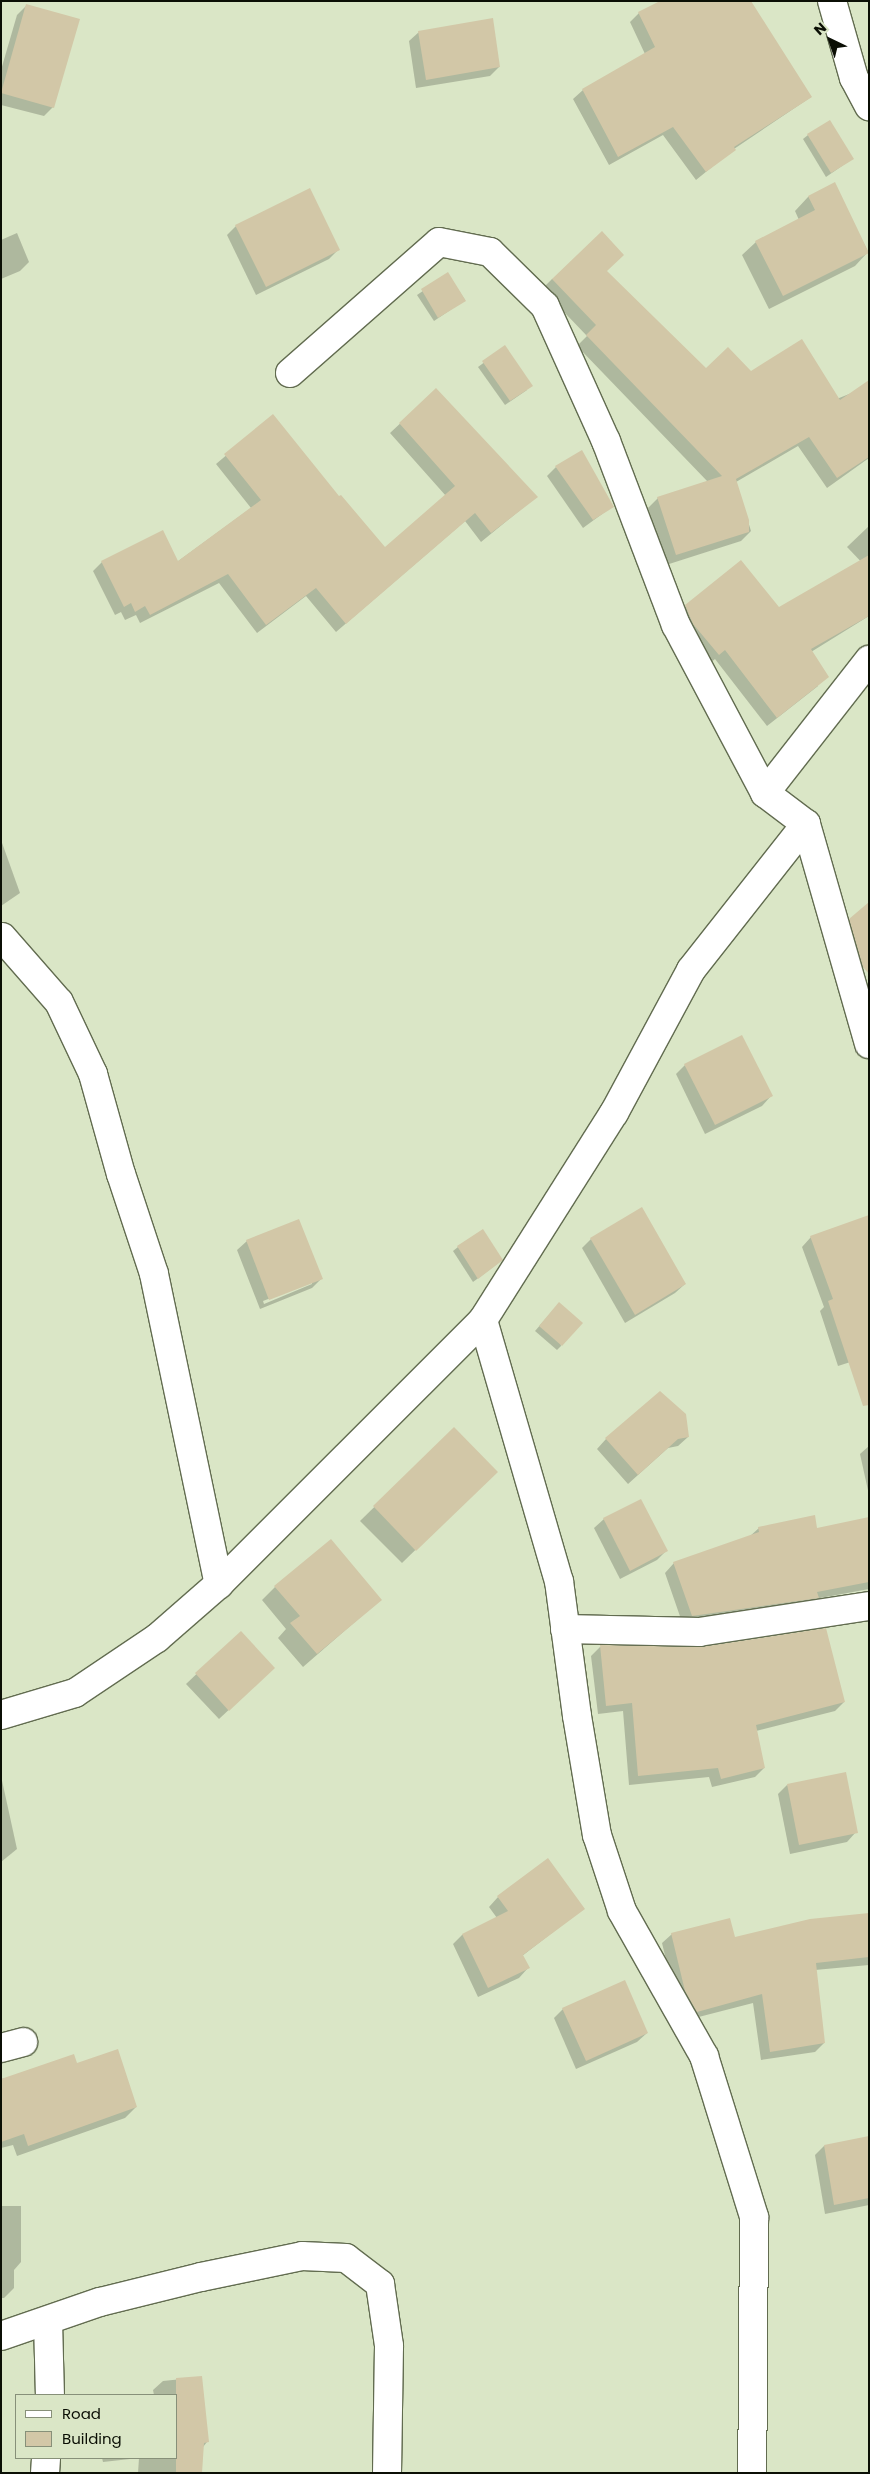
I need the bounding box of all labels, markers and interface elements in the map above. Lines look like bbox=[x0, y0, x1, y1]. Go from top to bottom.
north arrow bbox=[805, 15, 855, 65]
text: N bbox=[809, 18, 831, 40]
legend bbox=[15, 2394, 178, 2459]
text: Road bbox=[62, 2403, 101, 2424]
text: Building bbox=[62, 2428, 122, 2449]

